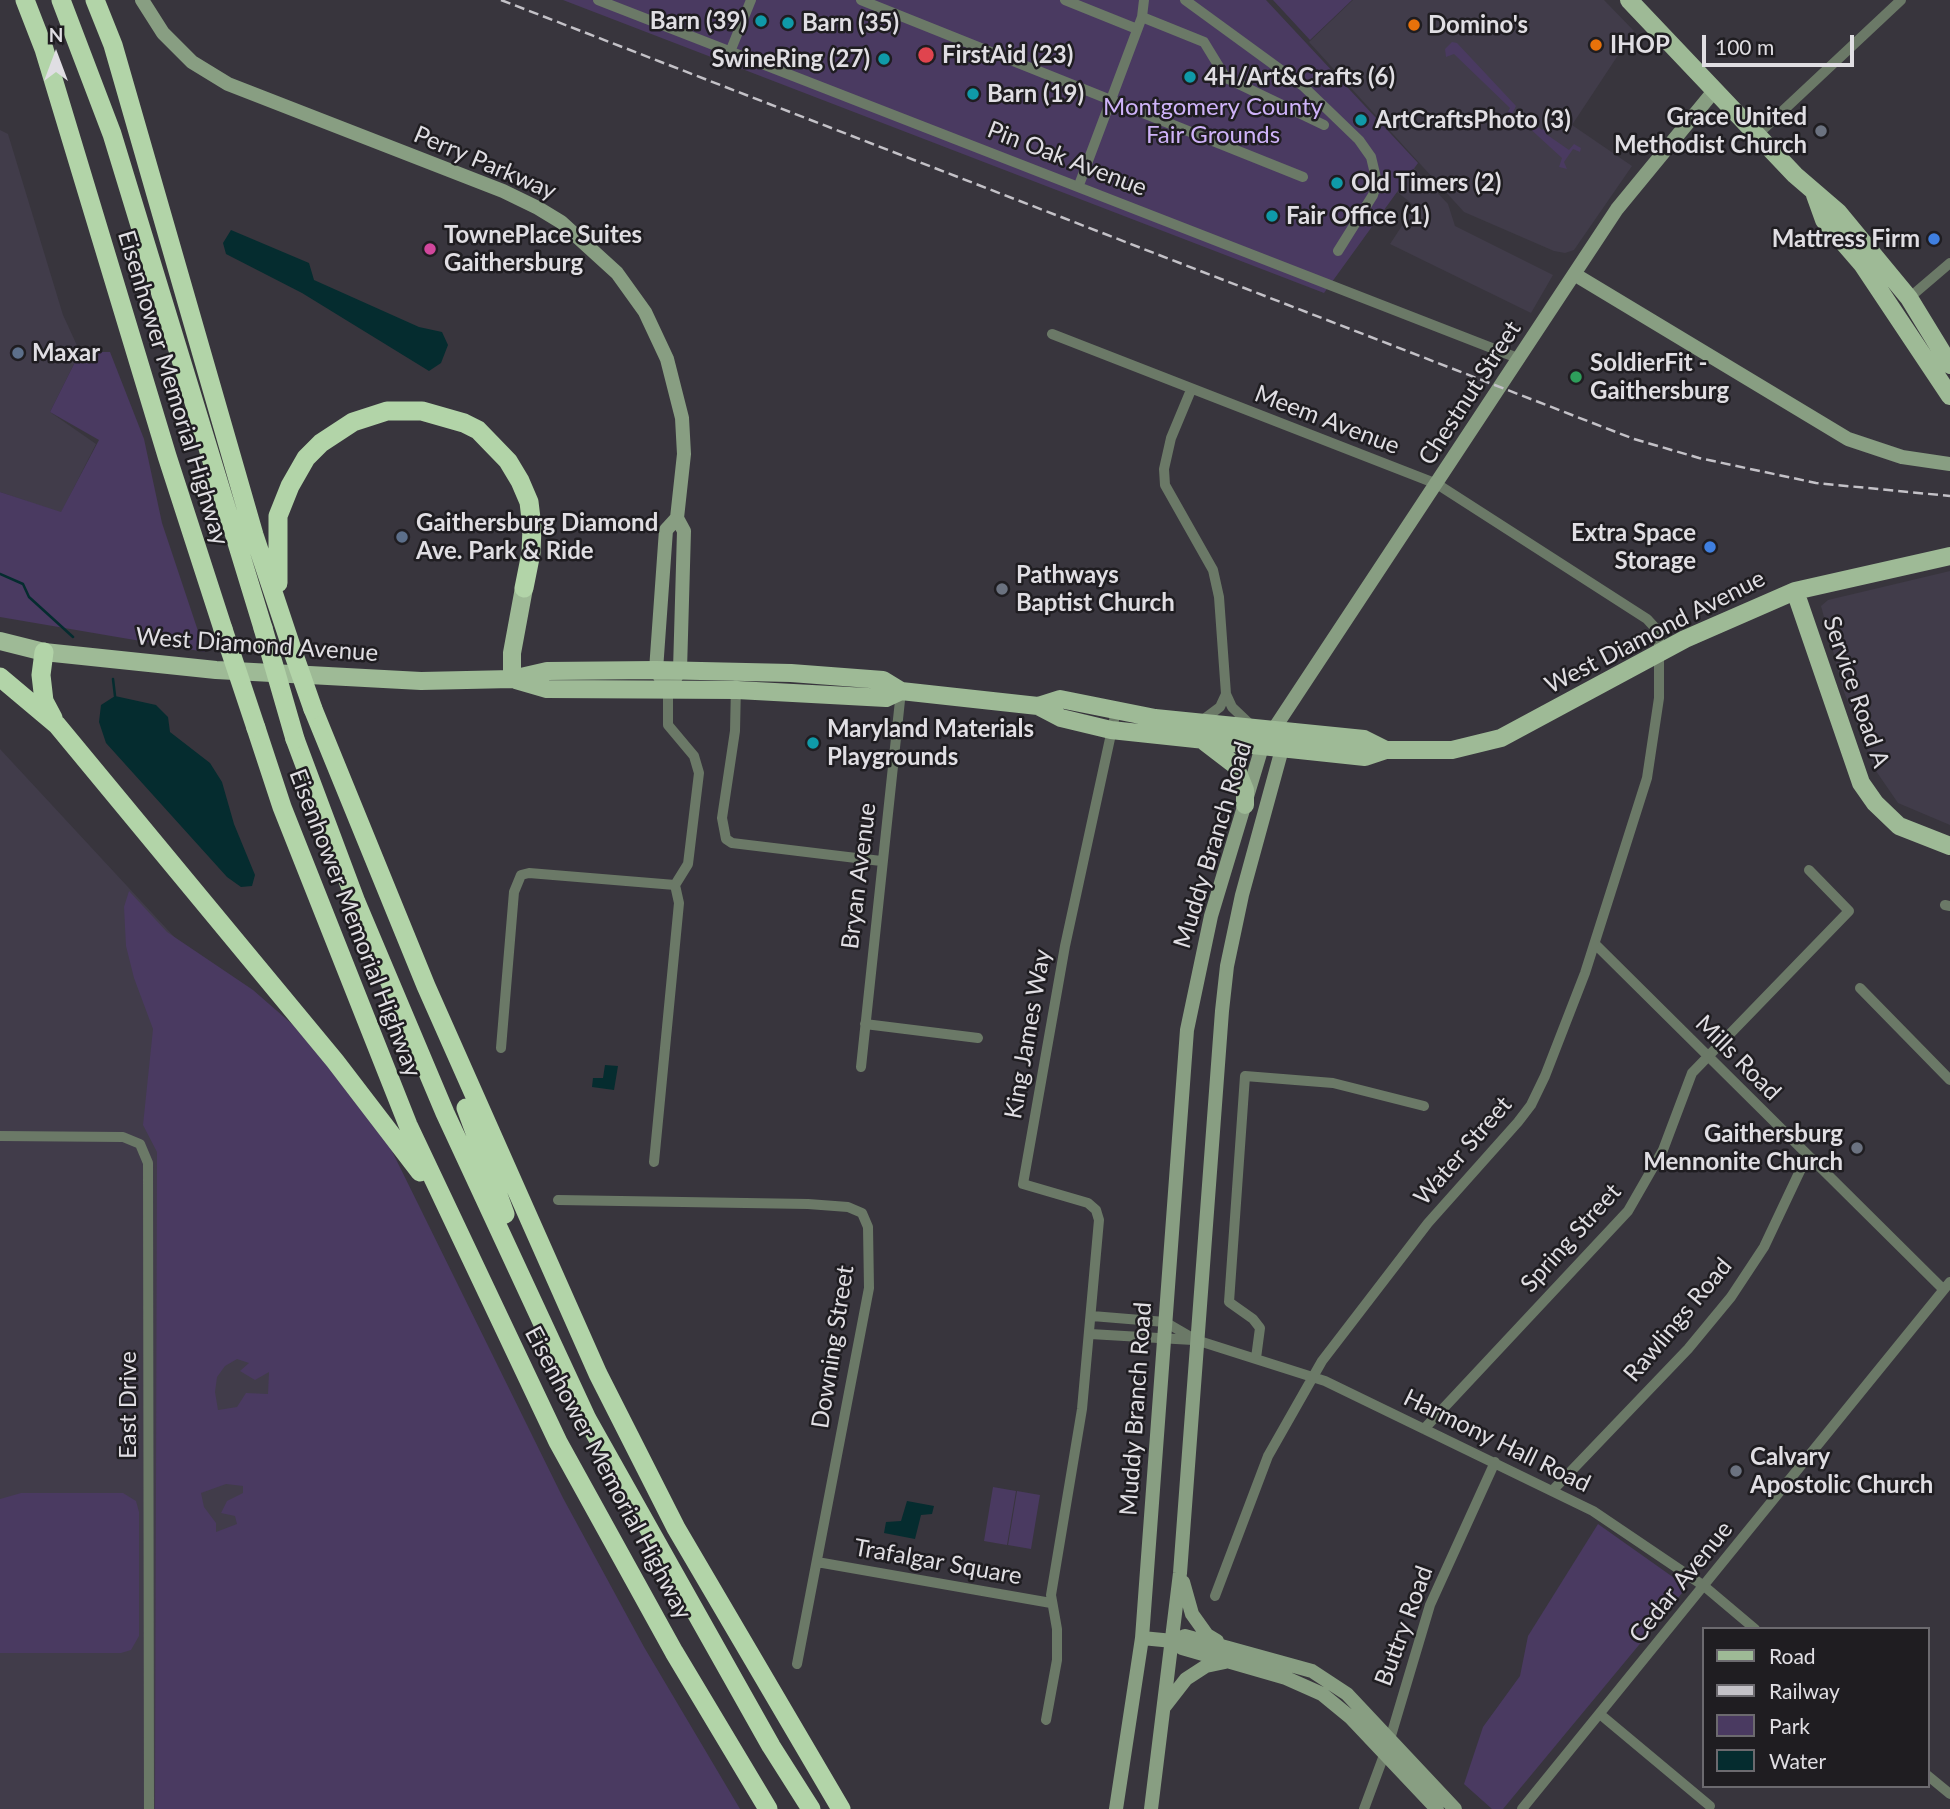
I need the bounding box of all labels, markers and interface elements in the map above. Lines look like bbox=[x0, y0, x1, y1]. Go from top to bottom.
place label: Barn (39) bbox=[650, 7, 747, 35]
place label: Barn (35) bbox=[802, 9, 899, 37]
place label: Domino's bbox=[1428, 11, 1528, 39]
marker: Barn (39) bbox=[753, 13, 769, 29]
marker: Barn (35) bbox=[780, 15, 796, 31]
marker: Domino's bbox=[1406, 17, 1422, 33]
north arrow bbox=[21, 21, 91, 91]
scale bar bbox=[1705, 21, 1857, 65]
text: N bbox=[49, 23, 63, 46]
place label: IHOP bbox=[1610, 31, 1670, 59]
text: 100 m bbox=[1715, 34, 1774, 59]
marker: IHOP bbox=[1588, 37, 1604, 53]
place label: FirstAid (23) bbox=[942, 41, 1073, 69]
place label: SwineRing (27) bbox=[711, 45, 870, 73]
marker: FirstAid (23) bbox=[916, 45, 936, 65]
marker: SwineRing (27) bbox=[876, 51, 892, 67]
place label: 4H/Art&Crafts (6) bbox=[1204, 63, 1395, 91]
marker: 4H/Art&Crafts (6) bbox=[1182, 69, 1198, 85]
place label: Barn (19) bbox=[987, 80, 1084, 108]
marker: Barn (19) bbox=[965, 86, 981, 102]
park label: Montgomery County Fair Grounds bbox=[1103, 93, 1323, 149]
place label: Grace United Methodist Church bbox=[1614, 103, 1807, 159]
place label: ArtCraftsPhoto (3) bbox=[1375, 106, 1571, 134]
marker: ArtCraftsPhoto (3) bbox=[1353, 112, 1369, 128]
street label: Pin Oak Avenue bbox=[983, 115, 1151, 203]
street label: Perry Parkway bbox=[409, 120, 561, 206]
marker: Grace United Methodist Church bbox=[1813, 123, 1829, 139]
place label: Old Timers (2) bbox=[1351, 169, 1501, 197]
marker: Old Timers (2) bbox=[1329, 175, 1345, 191]
place label: Fair Office (1) bbox=[1286, 202, 1430, 230]
marker: Fair Office (1) bbox=[1264, 208, 1280, 224]
place label: TownePlace Suites Gaithersburg bbox=[444, 221, 642, 277]
place label: Mattress Firm bbox=[1772, 225, 1920, 253]
street label: Eisenhower Memorial Highway bbox=[111, 227, 235, 549]
marker: Mattress Firm bbox=[1926, 231, 1942, 247]
marker: TownePlace Suites Gaithersburg bbox=[422, 241, 438, 257]
street label: Chestnut Street bbox=[1413, 316, 1527, 470]
place label: Maxar bbox=[32, 339, 100, 367]
marker: Maxar bbox=[10, 345, 26, 361]
place label: SoldierFit - Gaithersburg bbox=[1590, 349, 1729, 405]
marker: SoldierFit - Gaithersburg bbox=[1568, 369, 1584, 385]
street label: Meem Avenue bbox=[1251, 379, 1403, 461]
place label: Gaithersburg Diamond Ave. Park & Ride bbox=[416, 509, 658, 565]
place label: Extra Space Storage bbox=[1571, 519, 1696, 575]
marker: Gaithersburg Diamond Ave. Park & Ride bbox=[394, 529, 410, 545]
marker: Extra Space Storage bbox=[1702, 539, 1718, 555]
place label: Pathways Baptist Church bbox=[1016, 561, 1175, 617]
street label: West Diamond Avenue bbox=[1540, 564, 1770, 700]
marker: Pathways Baptist Church bbox=[994, 581, 1010, 597]
street label: Service Road A bbox=[1817, 613, 1895, 771]
street label: West Diamond Avenue bbox=[135, 622, 379, 668]
place label: Maryland Materials Playgrounds bbox=[827, 715, 1034, 771]
marker: Maryland Materials Playgrounds bbox=[805, 735, 821, 751]
street label: Muddy Branch Road bbox=[1168, 738, 1258, 952]
street label: Eisenhower Memorial Highway bbox=[283, 765, 427, 1081]
street label: Bryan Avenue bbox=[836, 801, 882, 951]
street label: King James Way bbox=[999, 947, 1057, 1121]
street label: Mills Road bbox=[1689, 1009, 1787, 1107]
street label: Water Street bbox=[1408, 1091, 1518, 1211]
place label: Gaithersburg Mennonite Church bbox=[1643, 1120, 1843, 1176]
marker: Gaithersburg Mennonite Church bbox=[1849, 1140, 1865, 1156]
street label: Spring Street bbox=[1515, 1178, 1627, 1298]
street label: Rawlings Road bbox=[1618, 1252, 1738, 1388]
street label: Downing Street bbox=[806, 1263, 860, 1431]
street label: Muddy Branch Road bbox=[1114, 1301, 1158, 1517]
street label: Eisenhower Memorial Highway bbox=[518, 1322, 698, 1624]
street label: East Drive bbox=[114, 1351, 142, 1459]
street label: Harmony Hall Road bbox=[1399, 1383, 1595, 1499]
place label: Calvary Apostolic Church bbox=[1750, 1443, 1933, 1499]
marker: Calvary Apostolic Church bbox=[1728, 1463, 1744, 1479]
street label: Cedar Avenue bbox=[1623, 1515, 1739, 1649]
street label: Trafalgar Square bbox=[852, 1533, 1024, 1591]
street label: Buttry Road bbox=[1369, 1562, 1439, 1690]
legend bbox=[1702, 1627, 1929, 1788]
text: Road bbox=[1769, 1643, 1816, 1668]
text: Railway bbox=[1769, 1678, 1840, 1703]
text: Park bbox=[1769, 1713, 1810, 1738]
text: Water bbox=[1769, 1748, 1826, 1773]

